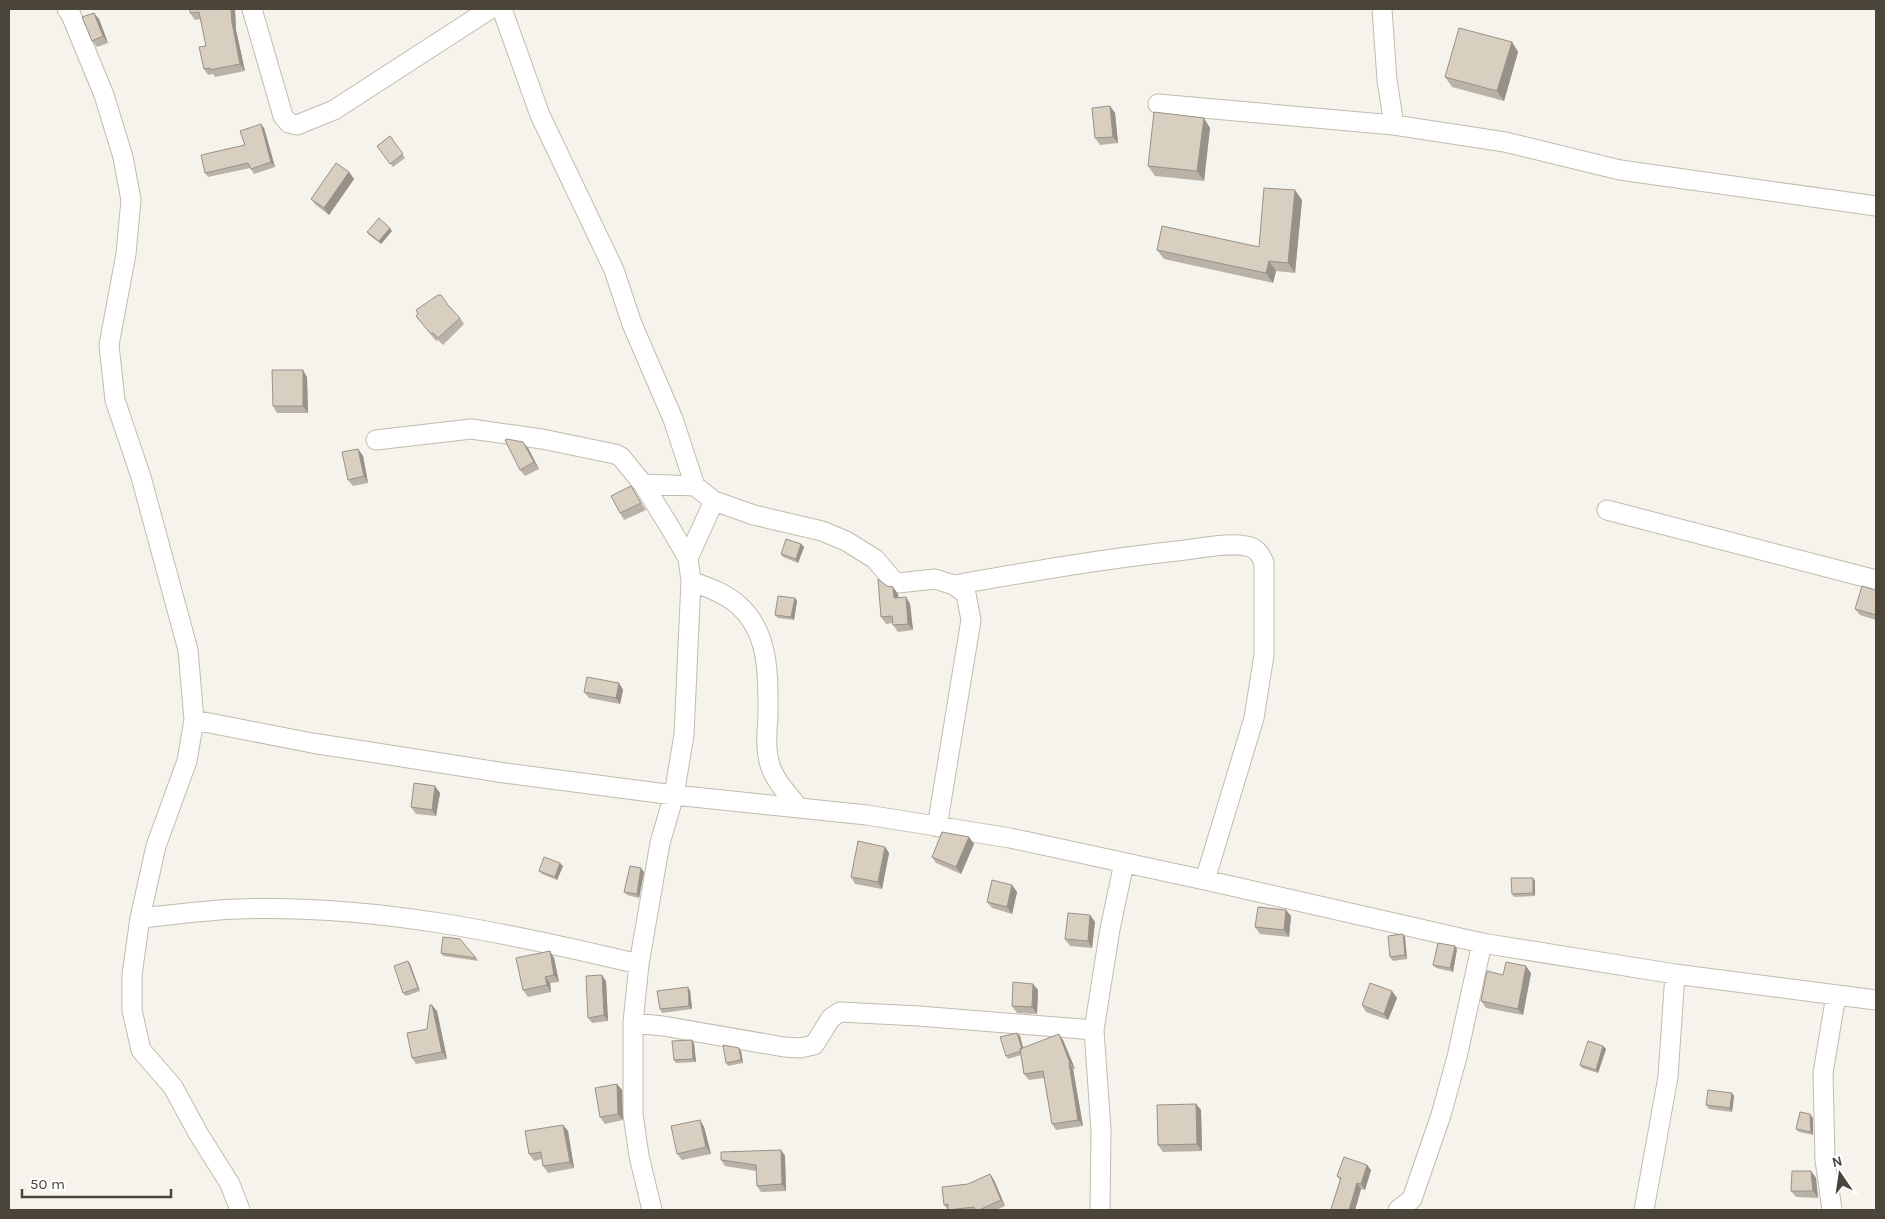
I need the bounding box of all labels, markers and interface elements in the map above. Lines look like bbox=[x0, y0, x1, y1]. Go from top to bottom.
north arrow bbox=[1815, 1149, 1865, 1199]
text: N bbox=[1830, 1152, 1844, 1171]
scale bar bbox=[22, 1166, 171, 1198]
text: 50 m bbox=[30, 1175, 65, 1193]

